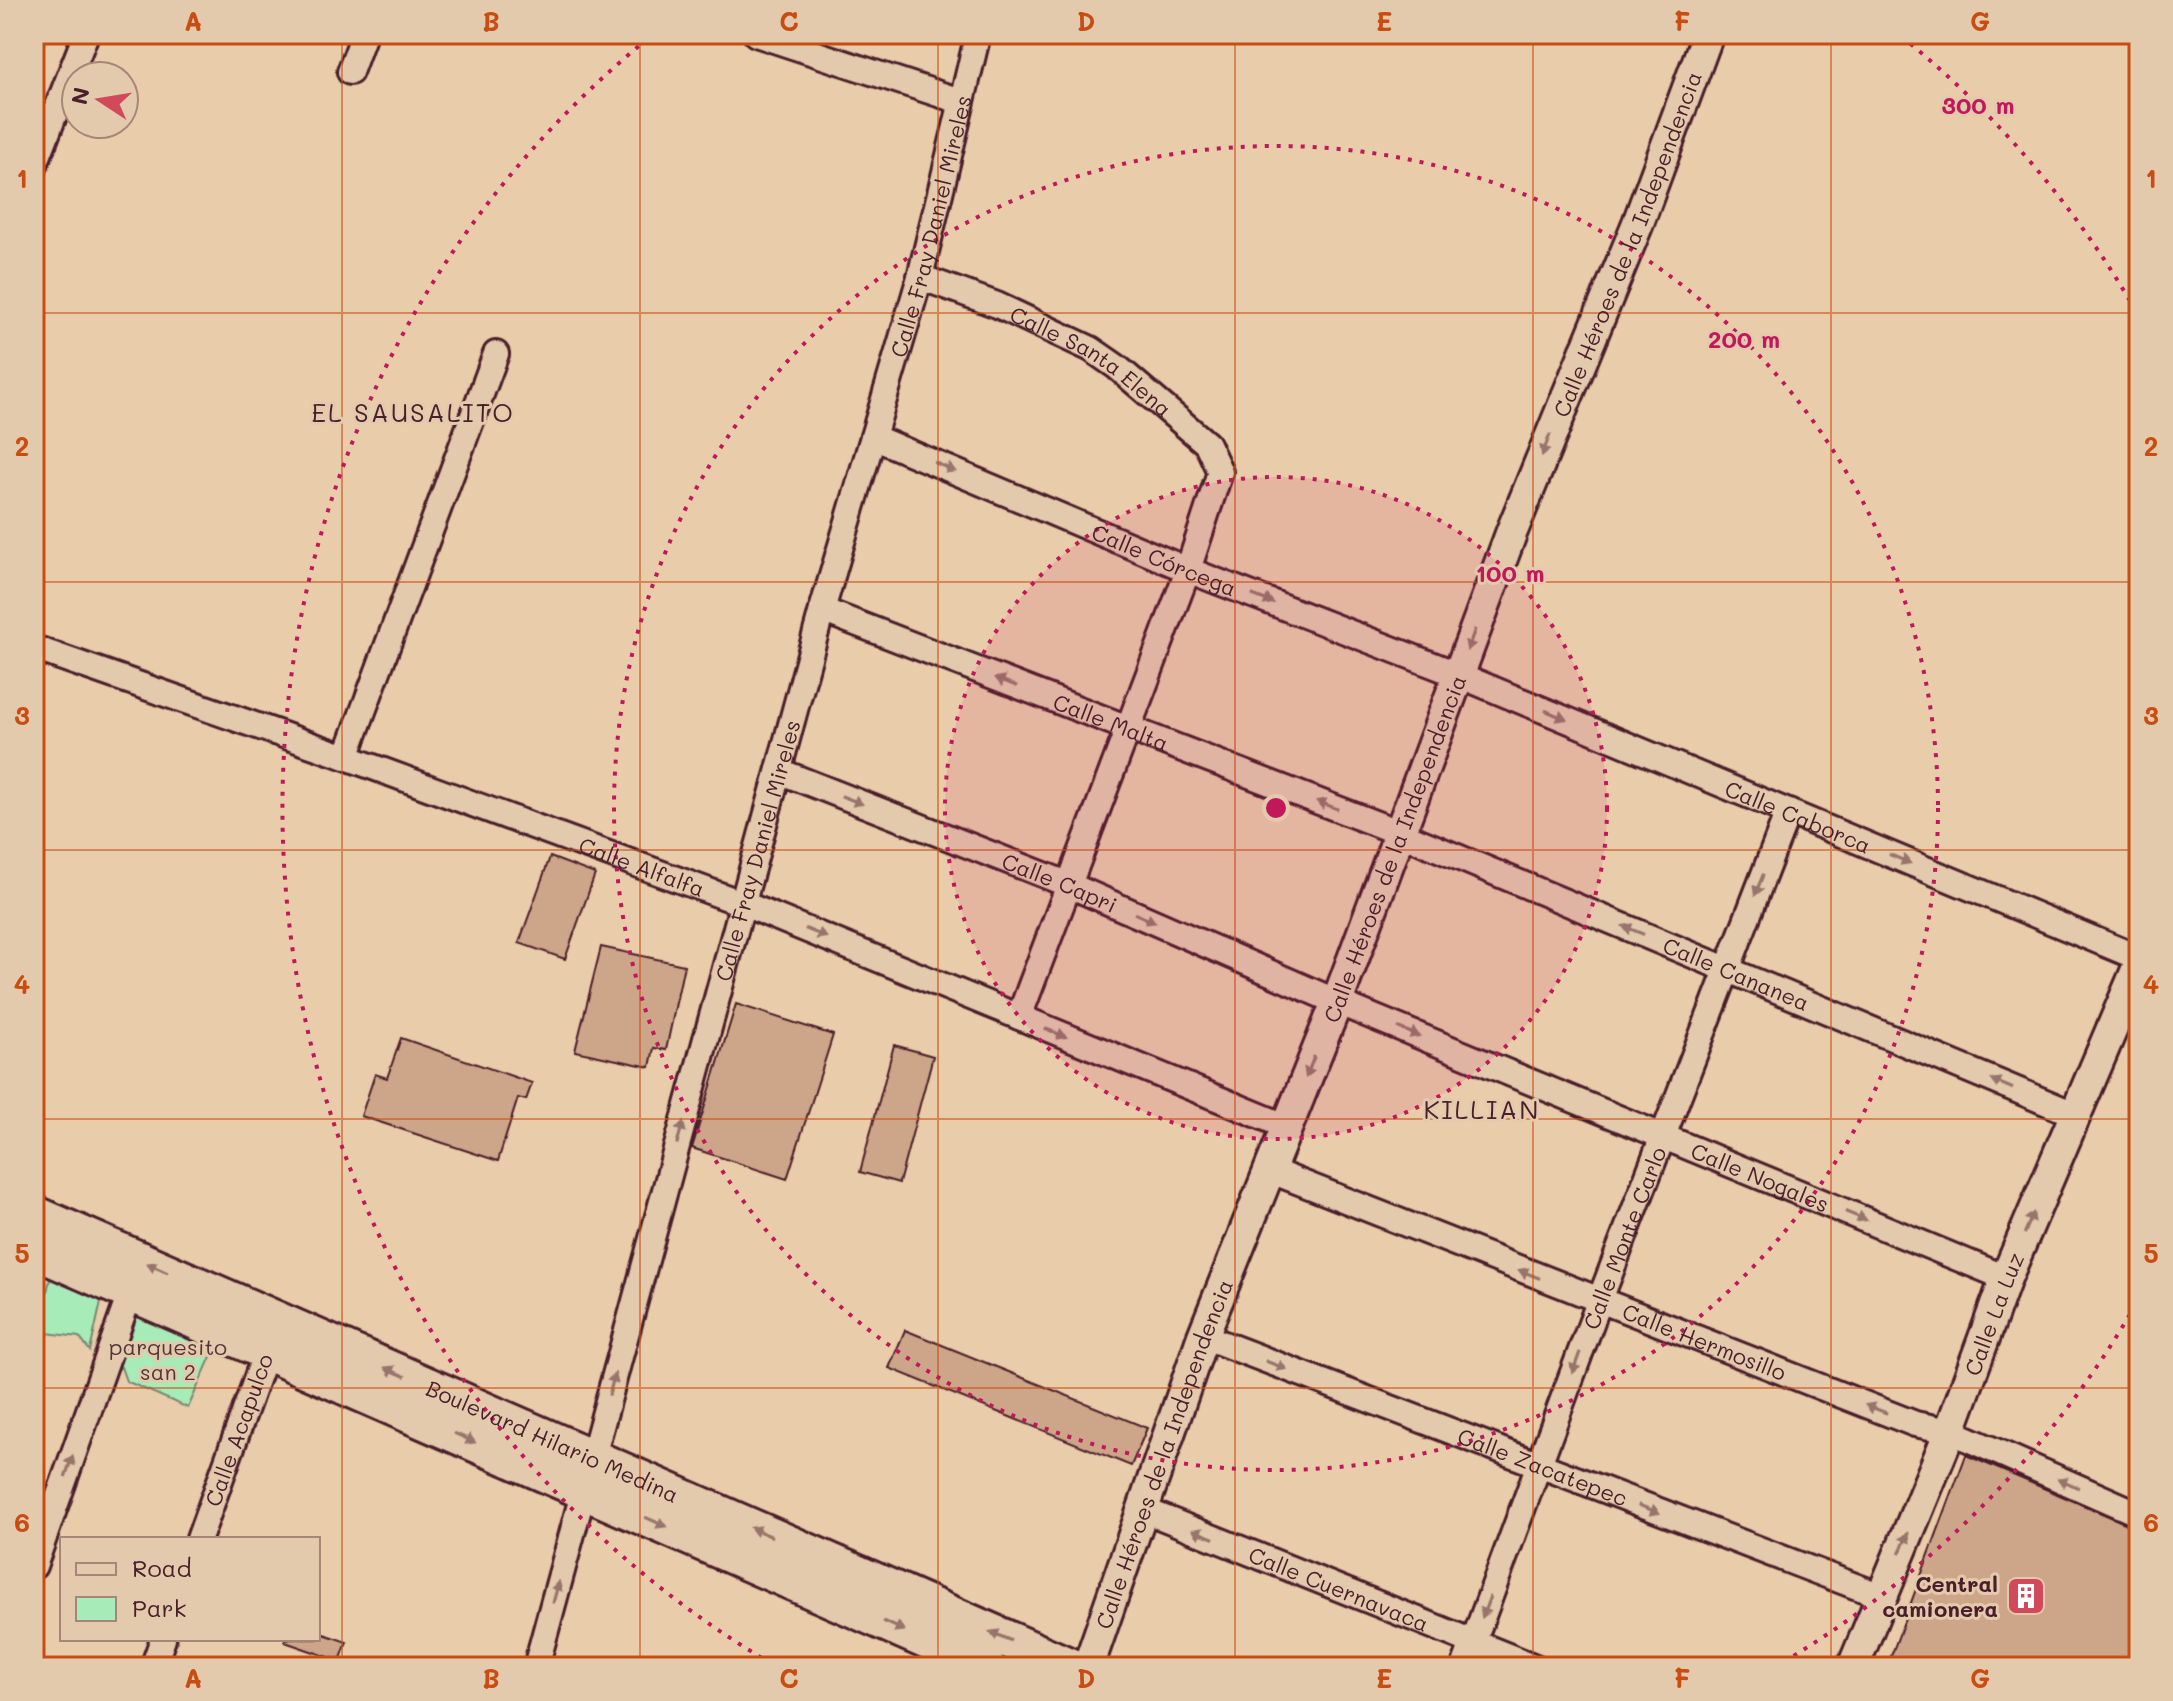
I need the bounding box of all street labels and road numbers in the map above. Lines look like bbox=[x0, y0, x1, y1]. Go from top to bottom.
street label: Calle Héroes de la Independencia bbox=[1546, 67, 1707, 421]
street label: Calle Fray Daniel Mireles bbox=[883, 92, 977, 361]
street label: Calle Santa Elena bbox=[1006, 299, 1178, 423]
street label: Calle Córcega bbox=[1088, 517, 1241, 602]
street label: Calle Héroes de la Independencia bbox=[1316, 671, 1472, 1027]
street label: Calle Malta bbox=[1049, 686, 1173, 757]
street label: Calle Fray Daniel Mireles bbox=[708, 716, 806, 984]
street label: Calle Caborca bbox=[1721, 773, 1876, 859]
street label: Calle Alfalfa bbox=[575, 830, 709, 903]
street label: Calle Capri bbox=[998, 846, 1122, 919]
street label: Calle Cananea bbox=[1659, 930, 1814, 1017]
street label: Calle Nogales bbox=[1687, 1135, 1834, 1218]
street label: Calle Monte Carlo bbox=[1576, 1142, 1672, 1333]
street label: Calle La Luz bbox=[1957, 1248, 2030, 1379]
street label: Calle Héroes de la Independencia bbox=[1088, 1275, 1239, 1632]
street label: Calle Hermosillo bbox=[1618, 1296, 1791, 1387]
street label: Calle Acapulco bbox=[197, 1349, 279, 1510]
street label: Boulevard Hilario Medina bbox=[422, 1373, 683, 1508]
street label: Calle Zacatepec bbox=[1454, 1421, 1632, 1512]
street label: Calle Cuernavaca bbox=[1245, 1539, 1433, 1637]

